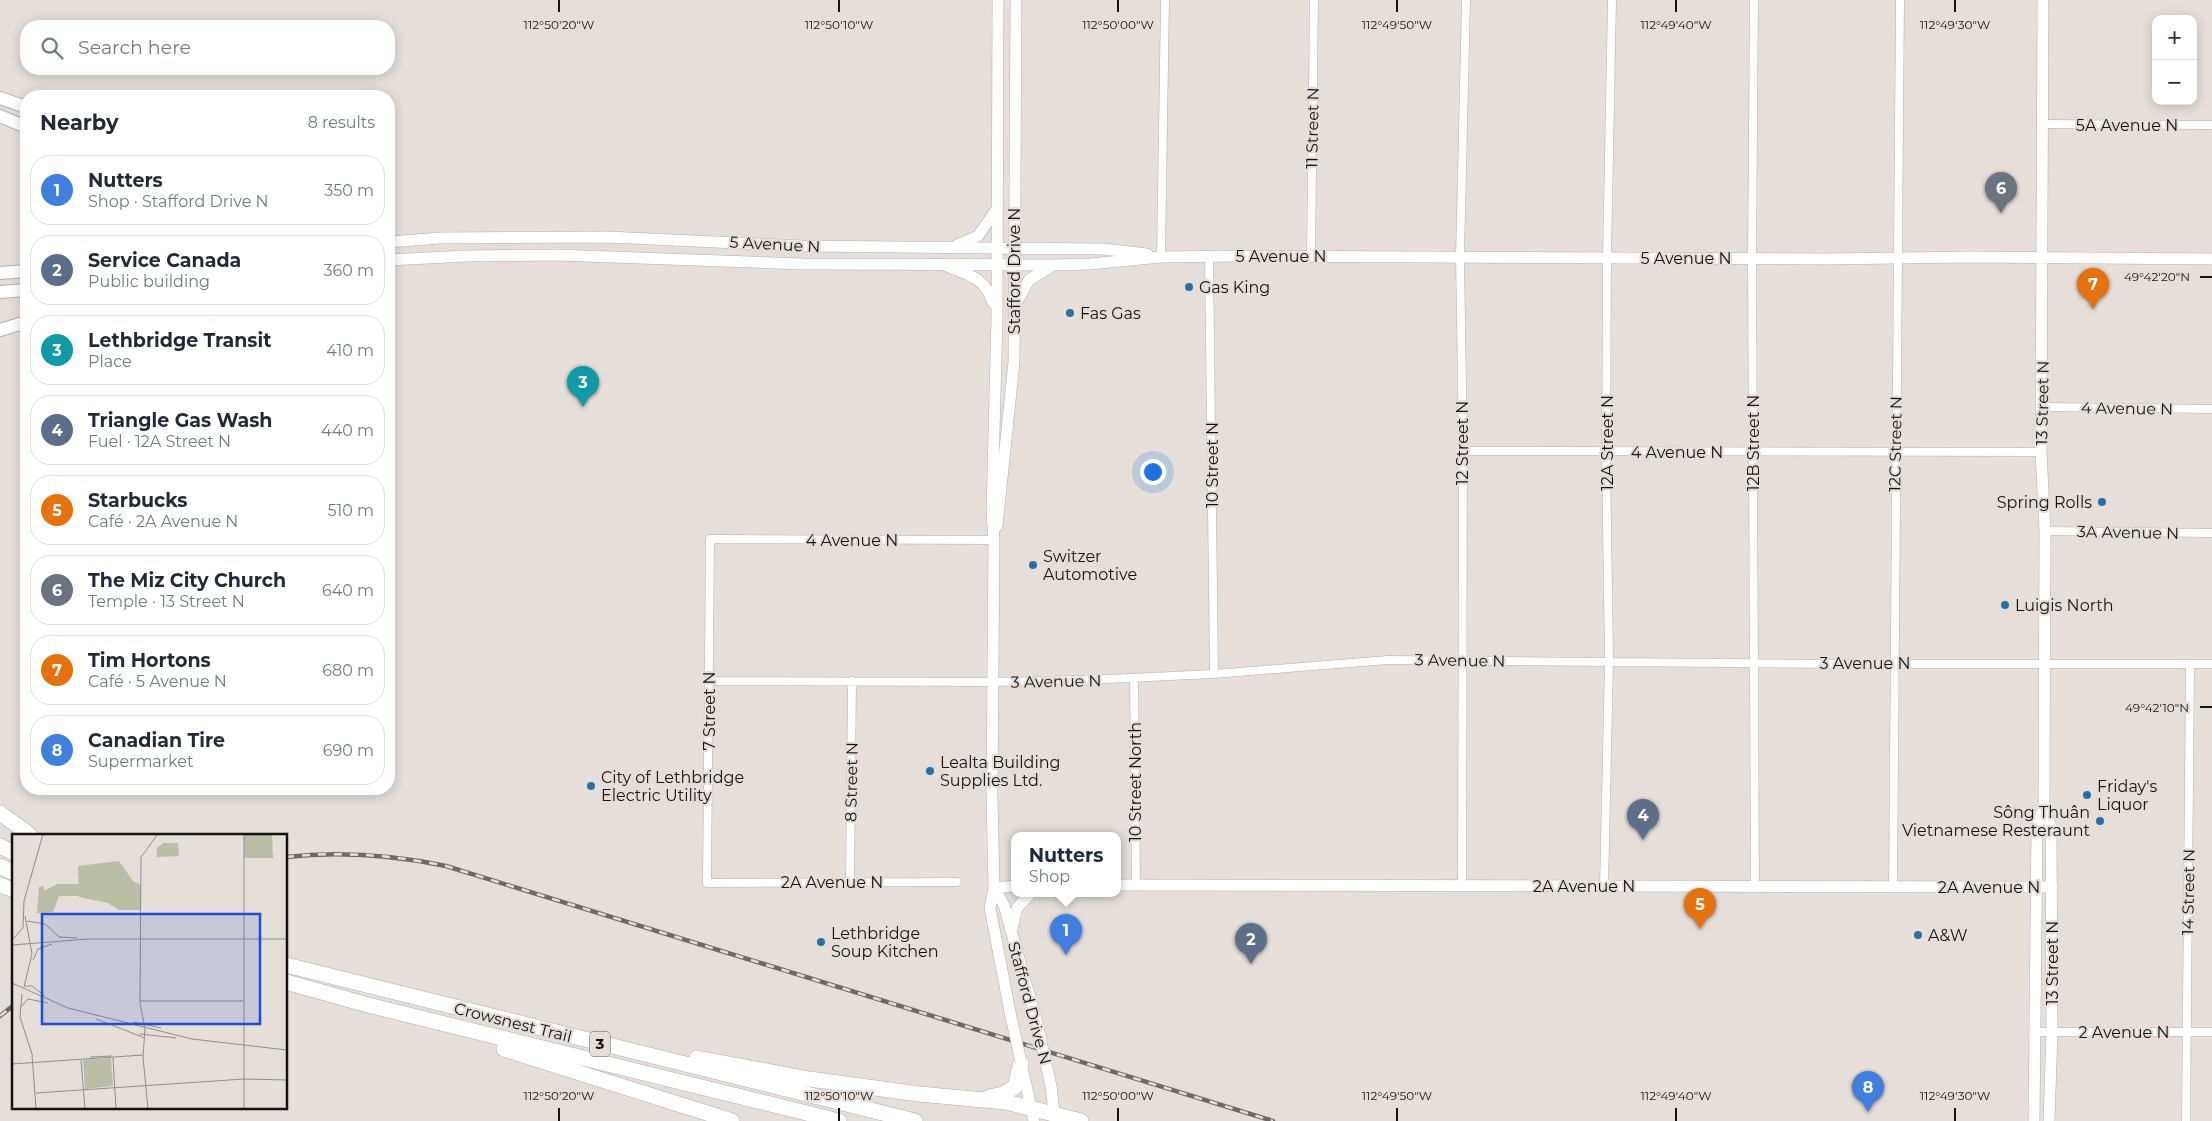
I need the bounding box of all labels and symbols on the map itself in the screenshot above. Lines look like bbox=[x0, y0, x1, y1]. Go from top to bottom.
text: 112°50'20"W bbox=[524, 17, 594, 32]
text: 112°50'10"W bbox=[805, 17, 873, 32]
text: 112°50'00"W bbox=[1082, 17, 1154, 32]
text: 112°49'50"W bbox=[1362, 17, 1432, 32]
text: 112°49'40"W bbox=[1641, 17, 1712, 32]
text: 112°49'30"W bbox=[1920, 17, 1990, 32]
street label: 11 Street N bbox=[1302, 87, 1323, 169]
street label: 5A Avenue N bbox=[2076, 116, 2178, 135]
pin: 6 bbox=[1985, 172, 2017, 213]
street label: Stafford Drive N bbox=[1005, 208, 1024, 334]
street label: 5 Avenue N bbox=[729, 233, 821, 256]
street label: 5 Avenue N bbox=[1236, 247, 1326, 266]
street label: 5 Avenue N bbox=[1641, 249, 1731, 268]
pin: 7 bbox=[2077, 268, 2109, 309]
text: 49°42'20"N bbox=[2124, 269, 2190, 284]
place label: Gas King bbox=[1199, 278, 1270, 297]
marker: Gas King bbox=[1183, 281, 1195, 293]
place label: Fas Gas bbox=[1080, 304, 1141, 323]
marker: Fas Gas bbox=[1064, 307, 1076, 319]
street label: 13 Street N bbox=[2032, 361, 2053, 445]
pin: 3 bbox=[567, 366, 599, 407]
street label: 12A Street N bbox=[1598, 395, 1617, 491]
street label: 12B Street N bbox=[1744, 395, 1763, 491]
street label: 12C Street N bbox=[1885, 396, 1906, 492]
street label: 4 Avenue N bbox=[2081, 398, 2173, 419]
street label: 12 Street N bbox=[1453, 401, 1472, 485]
street label: 10 Street N bbox=[1203, 422, 1222, 508]
street label: 4 Avenue N bbox=[1631, 443, 1723, 462]
your location bbox=[1140, 459, 1166, 485]
place label: Spring Rolls bbox=[1997, 493, 2092, 512]
marker: Spring Rolls bbox=[2096, 496, 2108, 508]
street label: 3A Avenue N bbox=[2077, 522, 2179, 543]
street label: 4 Avenue N bbox=[806, 531, 898, 550]
place label: Switzer Automotive bbox=[1043, 547, 1137, 584]
marker: Switzer Automotive bbox=[1027, 559, 1039, 571]
place label: Luigis North bbox=[2015, 596, 2114, 615]
marker: Luigis North bbox=[1999, 599, 2011, 611]
street label: 3 Avenue N bbox=[1414, 650, 1506, 671]
street label: 3 Avenue N bbox=[1820, 654, 1910, 673]
street label: 7 Street N bbox=[700, 671, 719, 751]
street label: 3 Avenue N bbox=[1010, 671, 1102, 692]
text: 49°42'10"N bbox=[2125, 700, 2189, 715]
street label: 10 Street North bbox=[1126, 722, 1145, 842]
street label: 8 Street N bbox=[841, 742, 862, 822]
place label: Lealta Building Supplies Ltd. bbox=[940, 753, 1061, 790]
marker: Lealta Building Supplies Ltd. bbox=[924, 765, 936, 777]
place label: City of Lethbridge Electric Utility bbox=[601, 768, 744, 805]
place label: Friday's Liquor bbox=[2097, 777, 2157, 814]
marker: City of Lethbridge Electric Utility bbox=[585, 780, 597, 792]
marker: Friday's Liquor bbox=[2081, 789, 2093, 801]
pin: 4 bbox=[1627, 799, 1659, 840]
place label: Sông Thuân Vietnamese Resteraunt bbox=[1902, 803, 2091, 840]
marker: Sông Thuân Vietnamese Resteraunt bbox=[2094, 815, 2106, 827]
inset map bbox=[12, 834, 288, 1108]
street label: 14 Street N bbox=[2178, 849, 2199, 935]
street label: 2A Avenue N bbox=[781, 873, 883, 892]
street label: 2A Avenue N bbox=[1533, 877, 1635, 896]
street label: 2A Avenue N bbox=[1938, 878, 2040, 897]
pin: 5 bbox=[1684, 888, 1716, 929]
pin: 1 bbox=[1050, 914, 1082, 955]
street label: 13 Street N bbox=[2043, 921, 2062, 1005]
pin: 2 bbox=[1235, 923, 1267, 964]
place label: Lethbridge Soup Kitchen bbox=[831, 924, 939, 961]
place label: A&W bbox=[1928, 926, 1968, 945]
marker: A&W bbox=[1912, 929, 1924, 941]
marker: Lethbridge Soup Kitchen bbox=[815, 936, 827, 948]
street label: Stafford Drive N bbox=[1004, 940, 1055, 1067]
street label: Crowsnest Trail bbox=[452, 999, 574, 1046]
street label: 2 Avenue N bbox=[2079, 1023, 2169, 1042]
road number: 3 bbox=[590, 1032, 610, 1056]
pin: 8 bbox=[1852, 1071, 1884, 1112]
text: 112°50'20"W bbox=[524, 1088, 594, 1103]
text: 112°50'10"W bbox=[805, 1088, 873, 1103]
text: 112°50'00"W bbox=[1082, 1088, 1154, 1103]
text: 112°49'50"W bbox=[1362, 1088, 1432, 1103]
text: 112°49'40"W bbox=[1641, 1088, 1712, 1103]
text: 112°49'30"W bbox=[1920, 1088, 1990, 1103]

